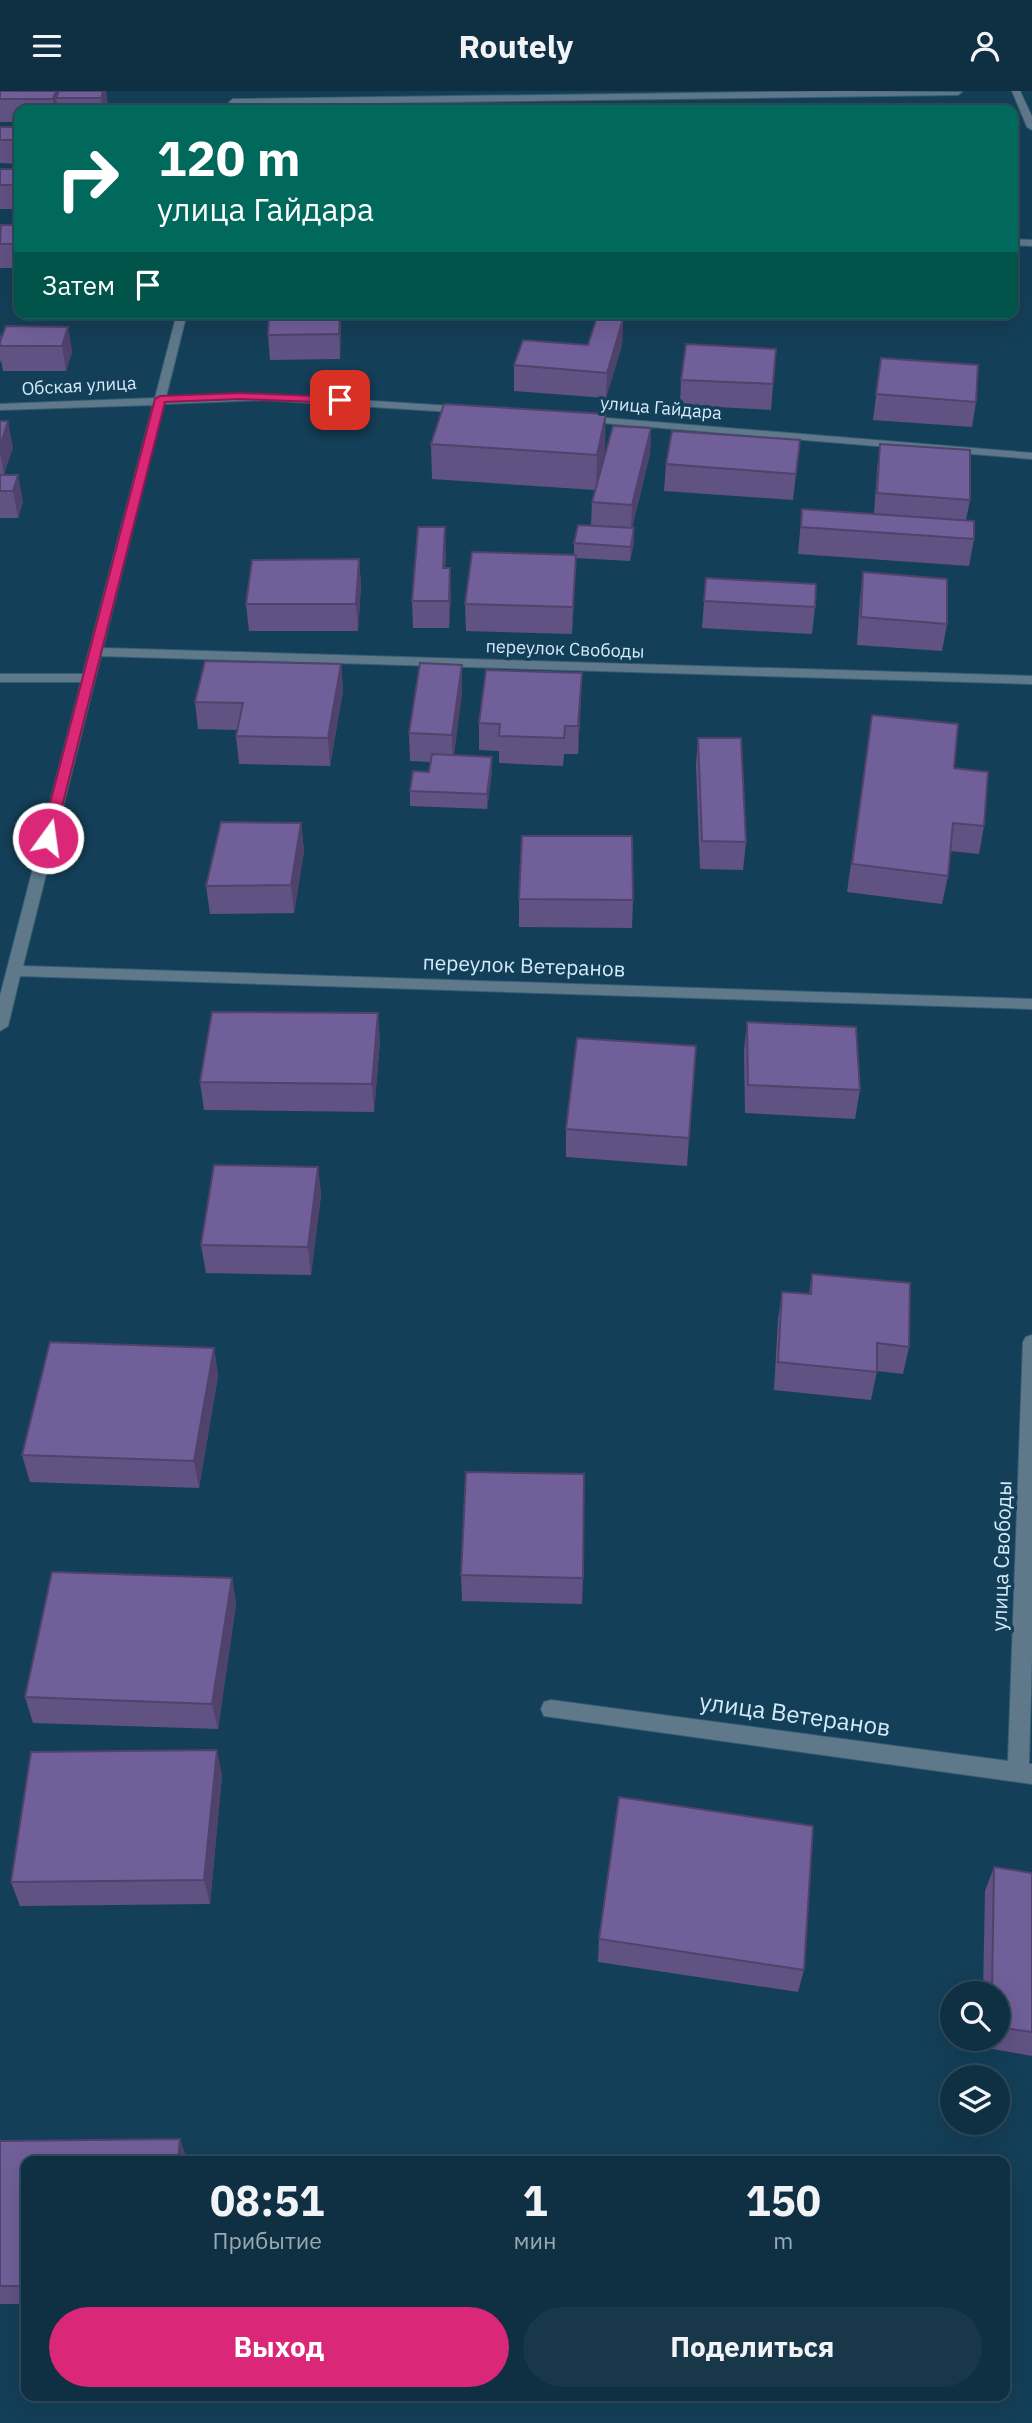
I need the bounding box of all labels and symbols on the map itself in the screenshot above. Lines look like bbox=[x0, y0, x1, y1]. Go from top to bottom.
pin bbox=[310, 370, 370, 430]
street label: Обская улица bbox=[21, 371, 137, 400]
street label: улица Гайдара bbox=[599, 391, 723, 424]
street label: переулок Свободы bbox=[485, 634, 645, 663]
position arrow bbox=[11, 801, 85, 875]
street label: переулок Ветеранов bbox=[422, 947, 626, 983]
street label: улица Свободы bbox=[984, 1480, 1018, 1632]
street label: улица Ветеранов bbox=[698, 1685, 893, 1743]

